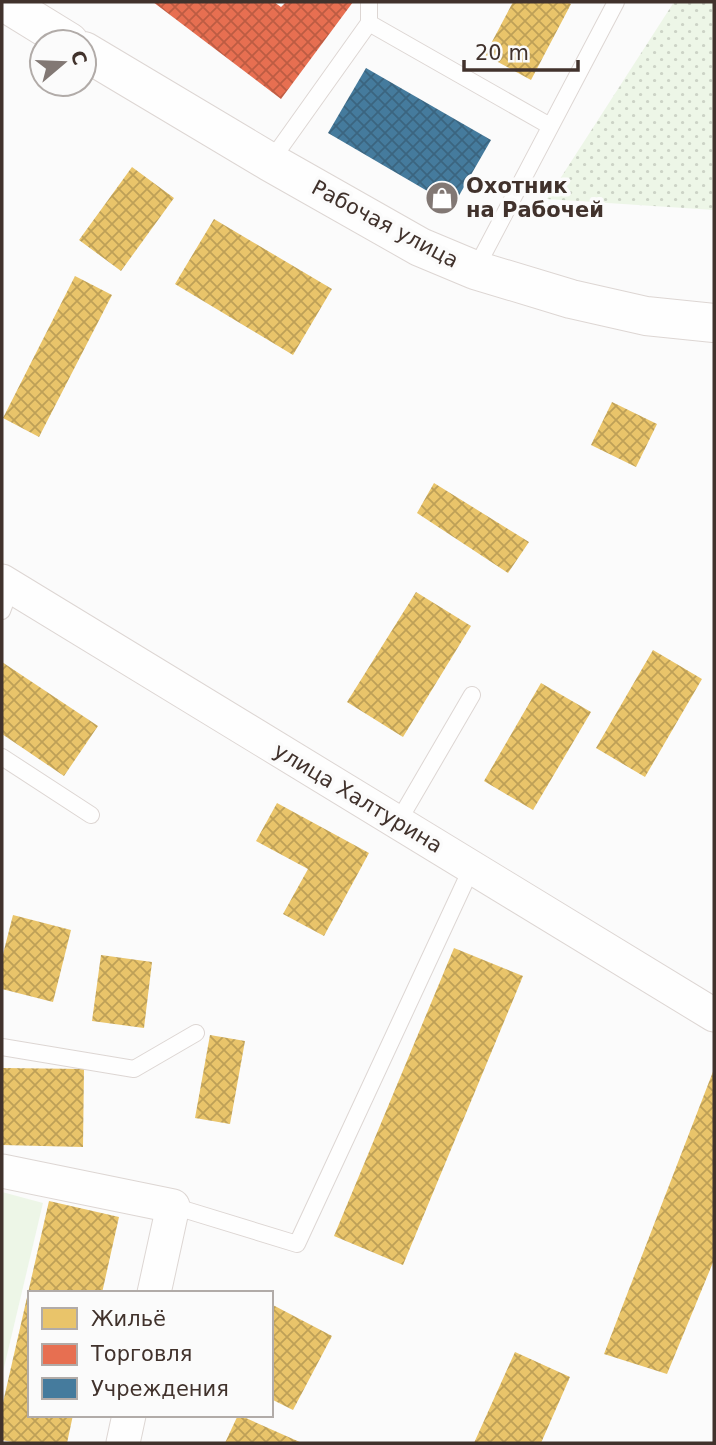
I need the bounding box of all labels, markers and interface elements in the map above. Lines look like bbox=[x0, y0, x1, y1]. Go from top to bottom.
north arrow bbox=[28, 28, 98, 98]
scale bar bbox=[464, 28, 578, 72]
text: 20 m bbox=[475, 41, 529, 65]
text: С bbox=[66, 47, 92, 68]
place label: Охотник на Рабочей bbox=[466, 174, 604, 222]
street label: Рабочая улица bbox=[308, 175, 462, 273]
shop icon: Охотник на Рабочей bbox=[423, 179, 461, 217]
street label: улица Халтурина bbox=[269, 738, 447, 858]
legend bbox=[28, 1291, 273, 1417]
text: Жильё bbox=[91, 1307, 166, 1331]
text: Торговля bbox=[90, 1342, 192, 1366]
text: Учреждения bbox=[91, 1377, 229, 1401]

